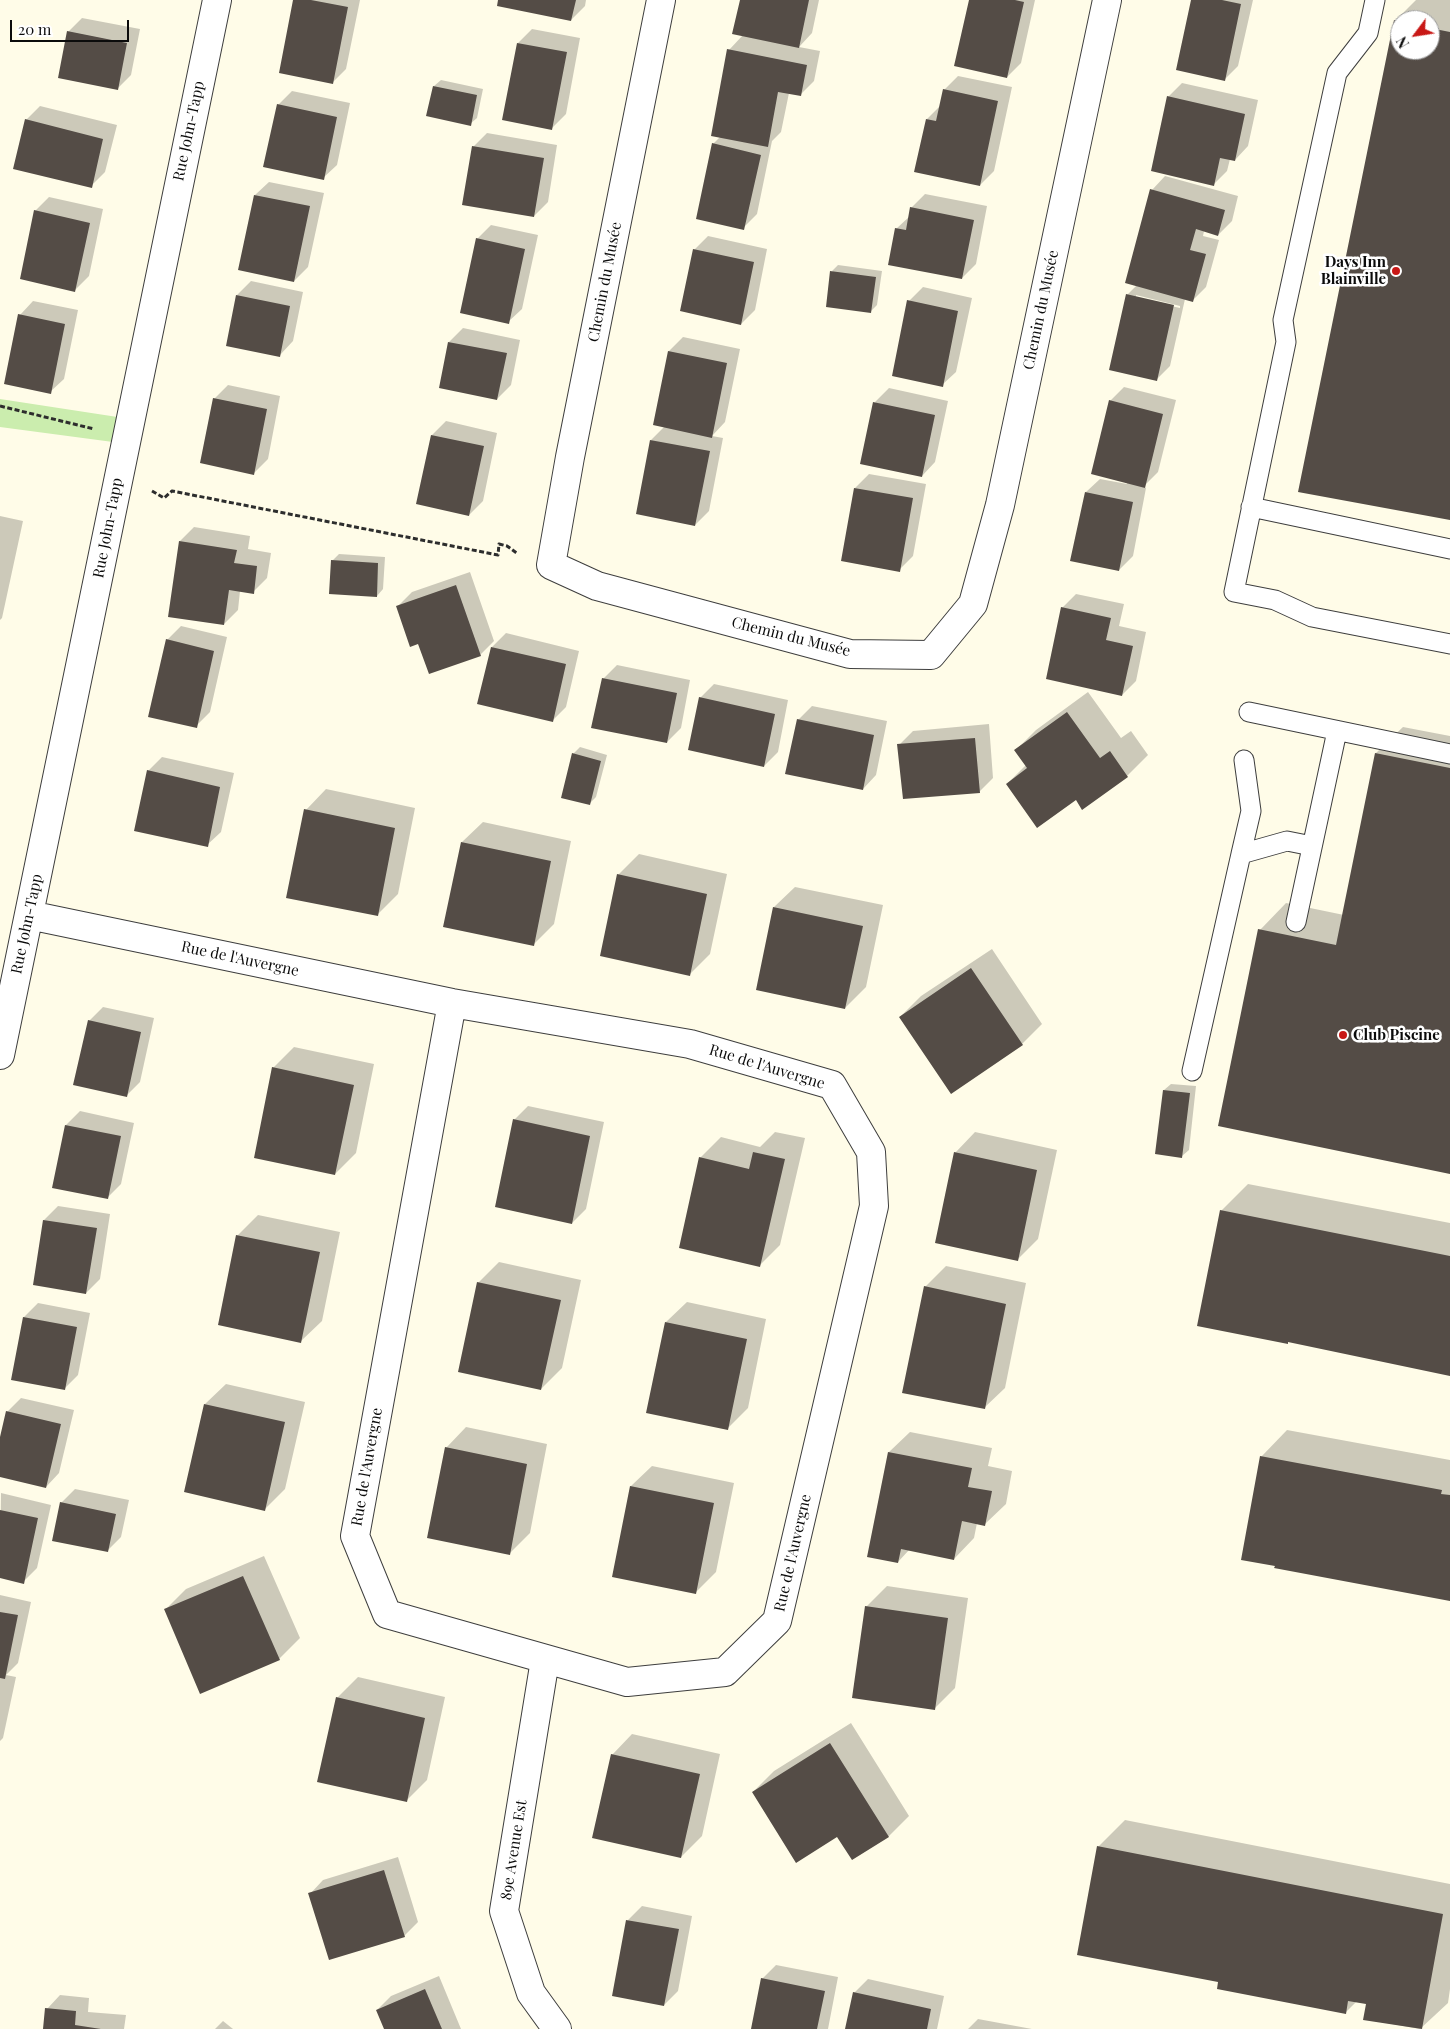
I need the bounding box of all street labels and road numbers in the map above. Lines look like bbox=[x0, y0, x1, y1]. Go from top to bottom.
street label: Rue John-Tapp bbox=[170, 79, 208, 183]
street label: Chemin du Musée bbox=[585, 221, 625, 343]
street label: Chemin du Musée bbox=[1020, 249, 1062, 371]
street label: Rue John-Tapp bbox=[89, 476, 127, 580]
street label: Chemin du Musée bbox=[730, 614, 852, 660]
street label: Rue John-Tapp bbox=[8, 872, 46, 976]
street label: Rue de l'Auvergne bbox=[180, 938, 300, 980]
street label: Rue de l'Auvergne bbox=[707, 1041, 827, 1093]
street label: Rue de l'Auvergne bbox=[348, 1406, 386, 1528]
street label: Rue de l'Auvergne bbox=[771, 1493, 815, 1613]
street label: 89e Avenue Est bbox=[497, 1799, 531, 1901]

